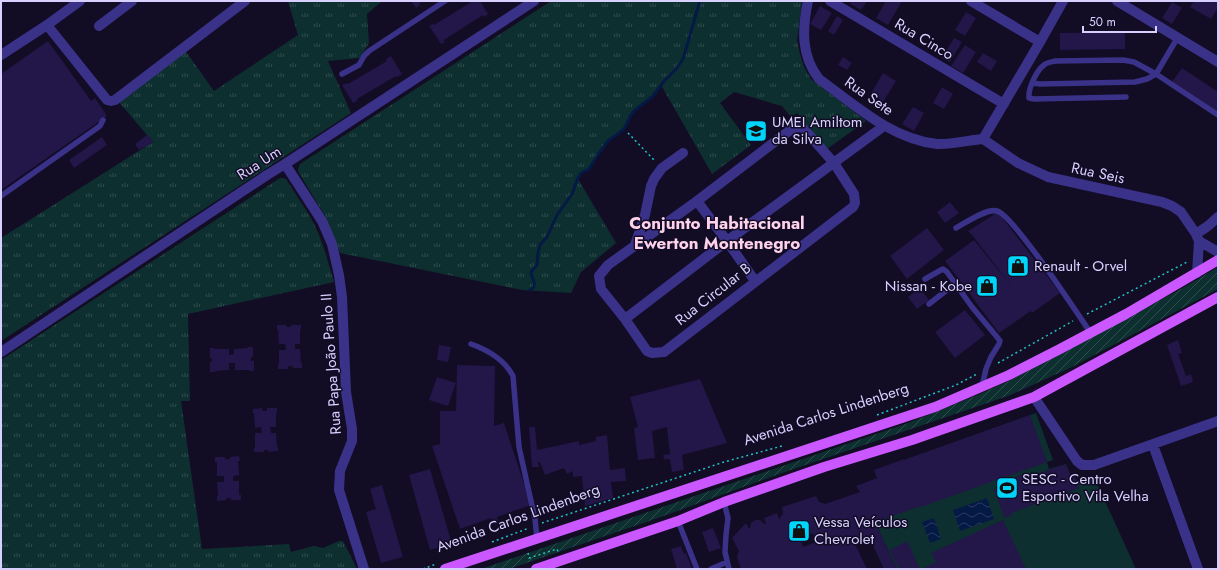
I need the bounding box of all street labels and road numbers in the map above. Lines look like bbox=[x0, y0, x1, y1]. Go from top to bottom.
street label: Rua Cinco bbox=[890, 13, 958, 65]
street label: Rua Sete bbox=[840, 71, 898, 121]
street label: Rua Um bbox=[232, 140, 286, 186]
street label: Rua Seis bbox=[1069, 157, 1127, 189]
street label: Rua Circular B bbox=[670, 257, 756, 331]
street label: Rua Papa João Paulo II bbox=[315, 293, 347, 435]
street label: Avenida Carlos Lindenberg bbox=[741, 377, 911, 451]
street label: Avenida Carlos Lindenberg bbox=[433, 478, 603, 558]

